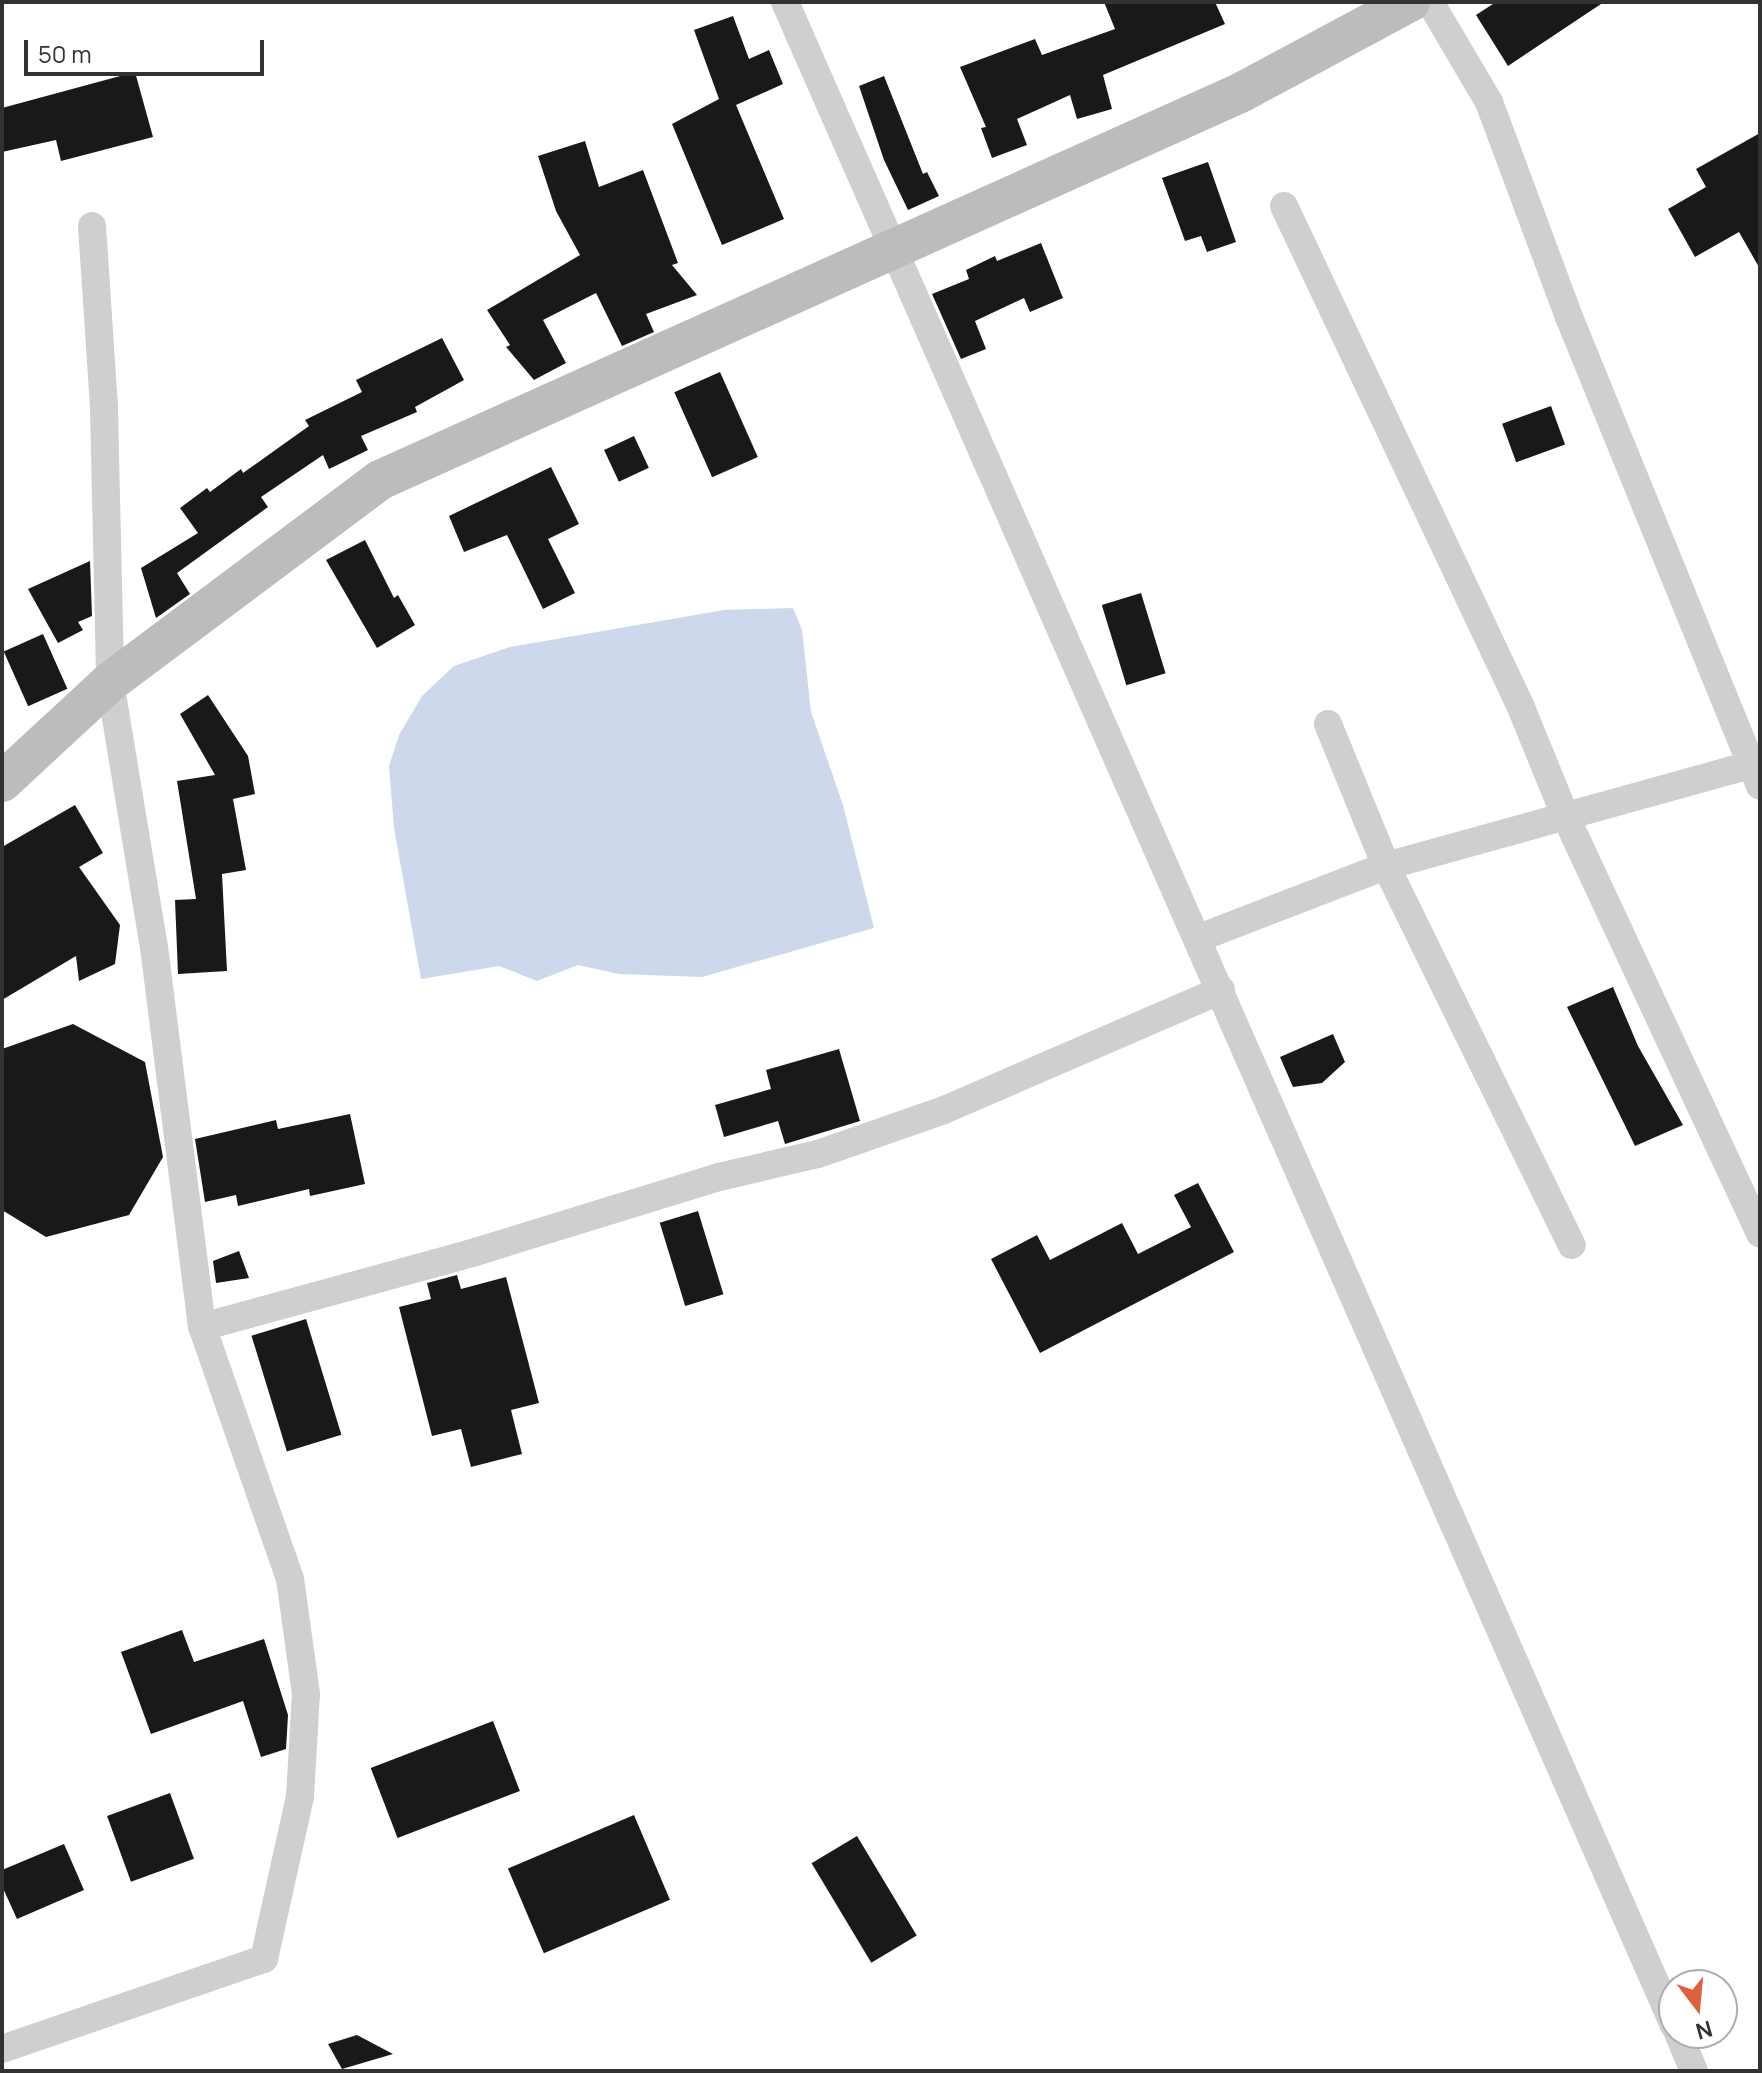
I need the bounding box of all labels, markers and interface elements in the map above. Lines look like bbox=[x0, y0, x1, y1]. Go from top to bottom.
scale bar bbox=[28, 24, 268, 74]
text: 50 m bbox=[38, 37, 92, 70]
north arrow bbox=[1658, 1969, 1738, 2049]
text: N bbox=[1692, 2014, 1716, 2047]

